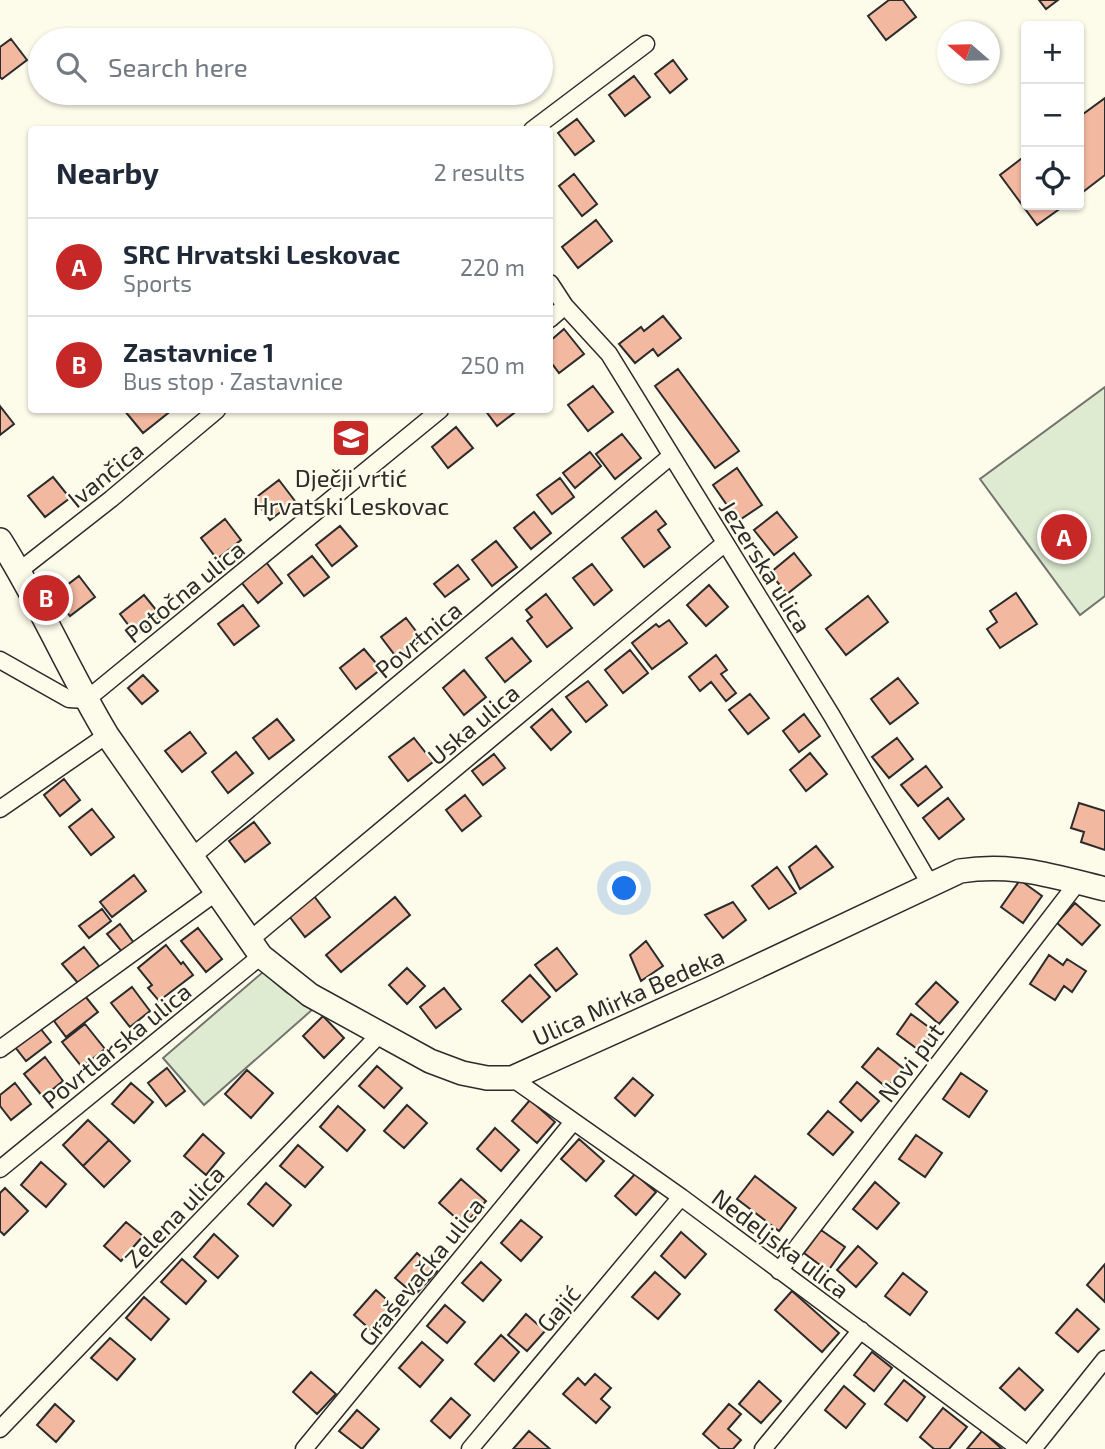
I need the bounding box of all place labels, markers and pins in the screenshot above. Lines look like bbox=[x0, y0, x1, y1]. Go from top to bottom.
school or university icon: Dječji vrtić Hrvatski Leskovac bbox=[330, 417, 372, 459]
place label: Dječji vrtić Hrvatski Leskovac bbox=[253, 463, 449, 520]
pin: A bbox=[1041, 511, 1087, 563]
pin: B bbox=[23, 572, 69, 624]

